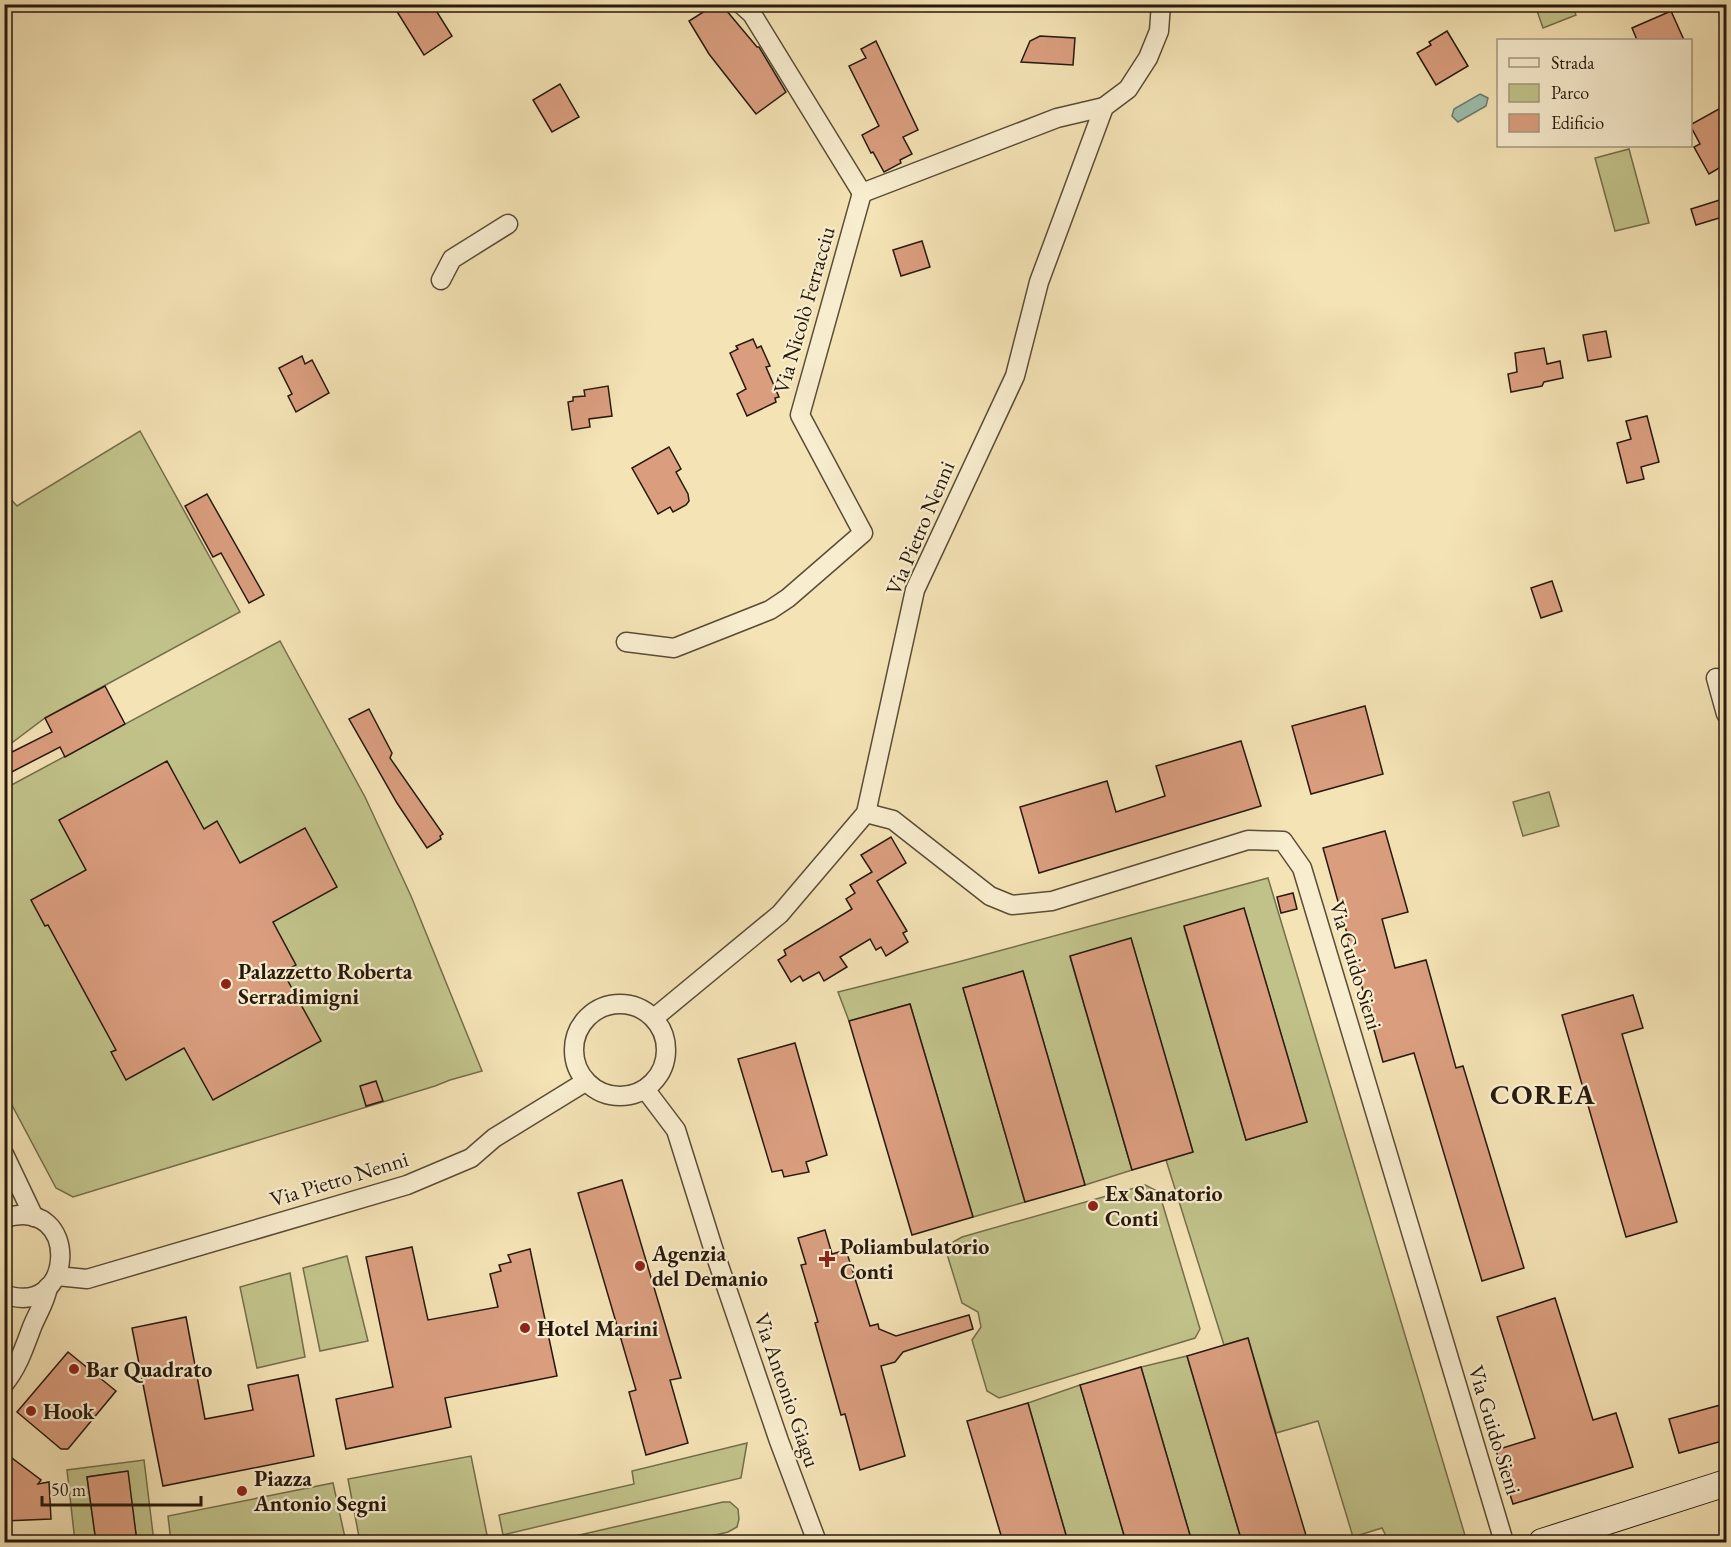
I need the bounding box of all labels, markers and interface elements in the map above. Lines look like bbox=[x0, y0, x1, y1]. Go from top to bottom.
legend bbox=[1497, 39, 1692, 147]
text: Strada bbox=[1551, 51, 1595, 74]
text: Parco bbox=[1551, 81, 1589, 104]
text: Edificio bbox=[1551, 111, 1604, 134]
street label: Via Nicolò Ferracciu bbox=[766, 223, 842, 397]
street label: Via Pietro Nenni bbox=[879, 456, 961, 600]
street label: Via Guido Sieni bbox=[1323, 897, 1389, 1033]
place label: Palazzetto Roberta Serradimigni bbox=[238, 957, 413, 1011]
marker: Palazzetto Roberta Serradimigni bbox=[219, 977, 233, 991]
district label: COREA bbox=[1490, 1076, 1596, 1112]
street label: Via Pietro Nenni bbox=[266, 1144, 412, 1214]
place label: Ex Sanatorio Conti bbox=[1105, 1179, 1223, 1233]
marker: Ex Sanatorio Conti bbox=[1086, 1199, 1100, 1213]
place label: Poliambulatorio Conti bbox=[840, 1232, 989, 1286]
place label: Agenzia del Demanio bbox=[651, 1239, 768, 1293]
marker: Poliambulatorio Conti bbox=[818, 1250, 836, 1268]
marker: Agenzia del Demanio bbox=[633, 1259, 647, 1273]
street label: Via Antonio Giagu bbox=[747, 1309, 827, 1471]
place label: Hotel Marini bbox=[537, 1314, 659, 1343]
marker: Hotel Marini bbox=[518, 1321, 532, 1335]
place label: Bar Quadrato bbox=[86, 1355, 212, 1384]
marker: Bar Quadrato bbox=[67, 1362, 81, 1376]
street label: Via Guido Sieni bbox=[1462, 1362, 1528, 1498]
place label: Hook bbox=[43, 1397, 95, 1426]
marker: Hook bbox=[24, 1404, 38, 1418]
place label: Piazza Antonio Segni bbox=[253, 1464, 387, 1518]
scale bar bbox=[42, 1469, 201, 1507]
text: 50 m bbox=[51, 1478, 86, 1501]
marker: Piazza Antonio Segni bbox=[235, 1484, 249, 1498]

